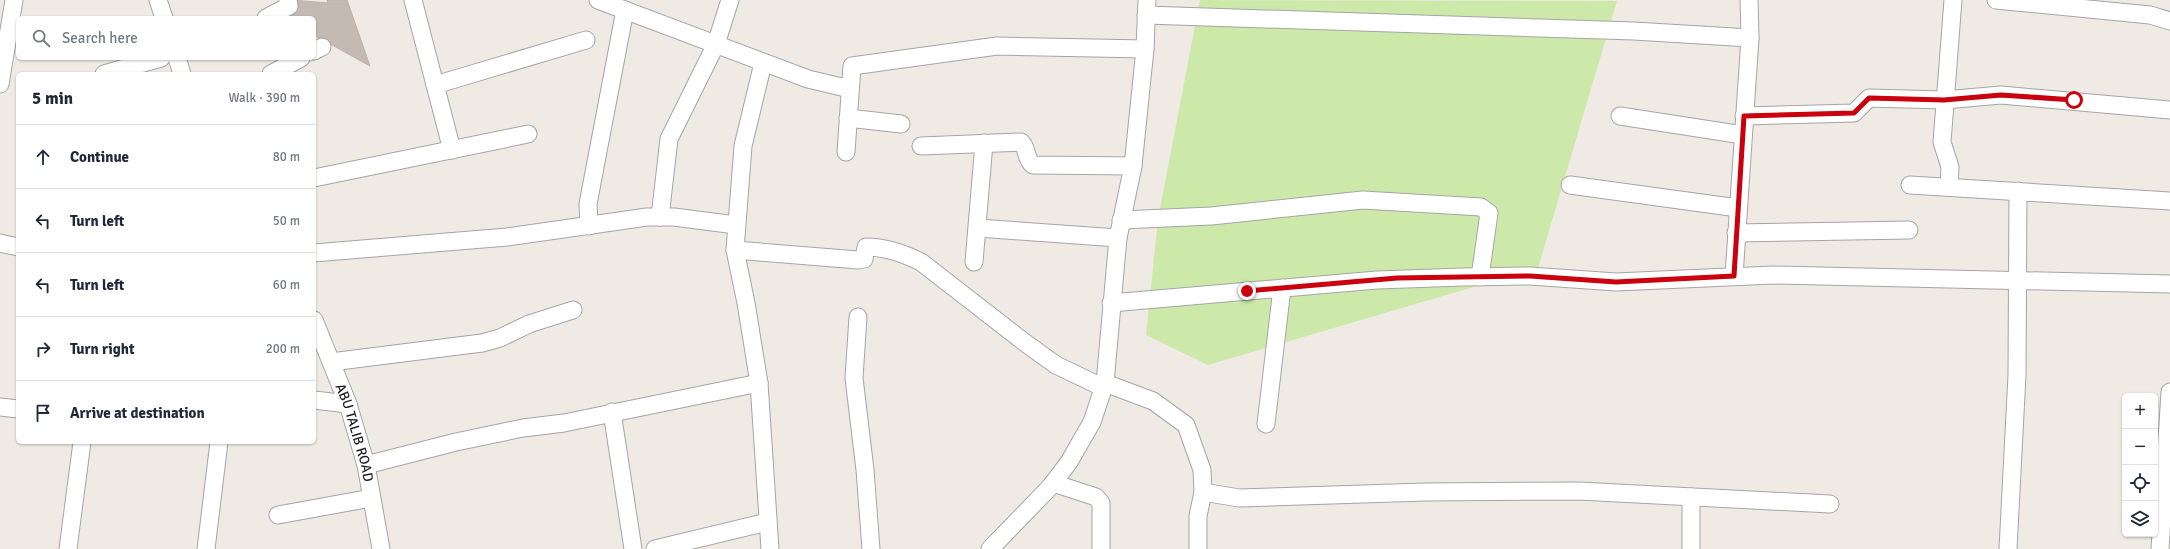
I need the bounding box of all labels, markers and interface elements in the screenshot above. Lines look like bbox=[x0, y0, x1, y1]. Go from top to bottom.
search box bbox=[16, 16, 316, 60]
icon: search bbox=[30, 27, 52, 49]
text: Search here bbox=[62, 29, 138, 47]
text: 5 min bbox=[32, 88, 73, 109]
text: Walk · 390 m bbox=[229, 90, 300, 106]
route start bbox=[2065, 91, 2083, 109]
icon: ahead bbox=[32, 146, 54, 168]
text: Continue bbox=[70, 148, 129, 166]
text: 80 m bbox=[273, 149, 300, 165]
icon: left bbox=[32, 210, 54, 232]
text: Turn left bbox=[70, 212, 124, 230]
text: 50 m bbox=[273, 213, 300, 229]
icon: left bbox=[32, 274, 54, 296]
text: Turn left bbox=[70, 276, 124, 294]
text: 60 m bbox=[273, 277, 300, 293]
route end bbox=[1238, 282, 1256, 300]
icon: right bbox=[32, 338, 54, 360]
text: Turn right bbox=[70, 340, 135, 358]
text: 200 m bbox=[266, 341, 300, 357]
street label: ABU TALIB ROAD bbox=[332, 381, 377, 483]
map controls bbox=[2122, 393, 2158, 537]
button: + bbox=[2122, 393, 2158, 429]
icon: arrive bbox=[32, 402, 54, 424]
text: Arrive at destination bbox=[70, 404, 205, 422]
button: − bbox=[2122, 429, 2158, 465]
button: locate bbox=[2122, 465, 2158, 501]
button: layers bbox=[2122, 501, 2158, 537]

